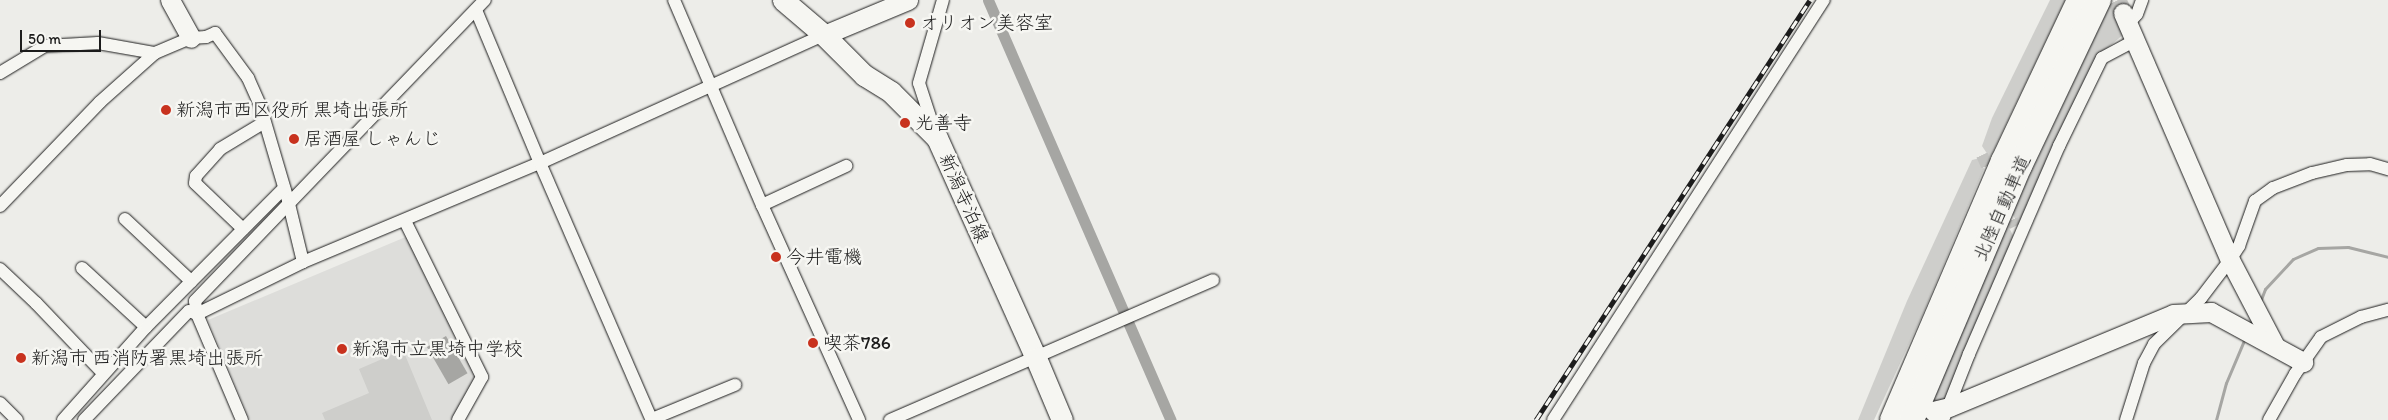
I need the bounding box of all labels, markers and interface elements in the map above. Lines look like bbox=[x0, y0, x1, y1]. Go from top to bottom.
place label: オリオン美容室 bbox=[920, 12, 1053, 34]
marker: オリオン美容室 bbox=[904, 17, 916, 29]
scale bar bbox=[22, 20, 104, 52]
text: 50 m bbox=[28, 30, 61, 48]
place label: 新潟市西区役所 黒埼出張所 bbox=[176, 99, 408, 121]
marker: 新潟市西区役所 黒埼出張所 bbox=[160, 104, 172, 116]
place label: 光善寺 bbox=[915, 112, 972, 134]
marker: 光善寺 bbox=[899, 117, 911, 129]
place label: 居酒屋 しゃんじ bbox=[304, 128, 441, 150]
marker: 居酒屋 しゃんじ bbox=[288, 133, 300, 145]
street label: 新潟寺泊線 bbox=[934, 150, 994, 246]
street label: 北陸自動車道 bbox=[1968, 151, 2036, 265]
place label: 今井電機 bbox=[786, 246, 862, 268]
marker: 今井電機 bbox=[770, 251, 782, 263]
place label: 喫茶786 bbox=[823, 332, 891, 354]
marker: 喫茶786 bbox=[807, 337, 819, 349]
place label: 新潟市立黒埼中学校 bbox=[352, 338, 523, 360]
marker: 新潟市立黒埼中学校 bbox=[336, 343, 348, 355]
place label: 新潟市 西消防署黒埼出張所 bbox=[31, 347, 263, 369]
marker: 新潟市 西消防署黒埼出張所 bbox=[15, 352, 27, 364]

